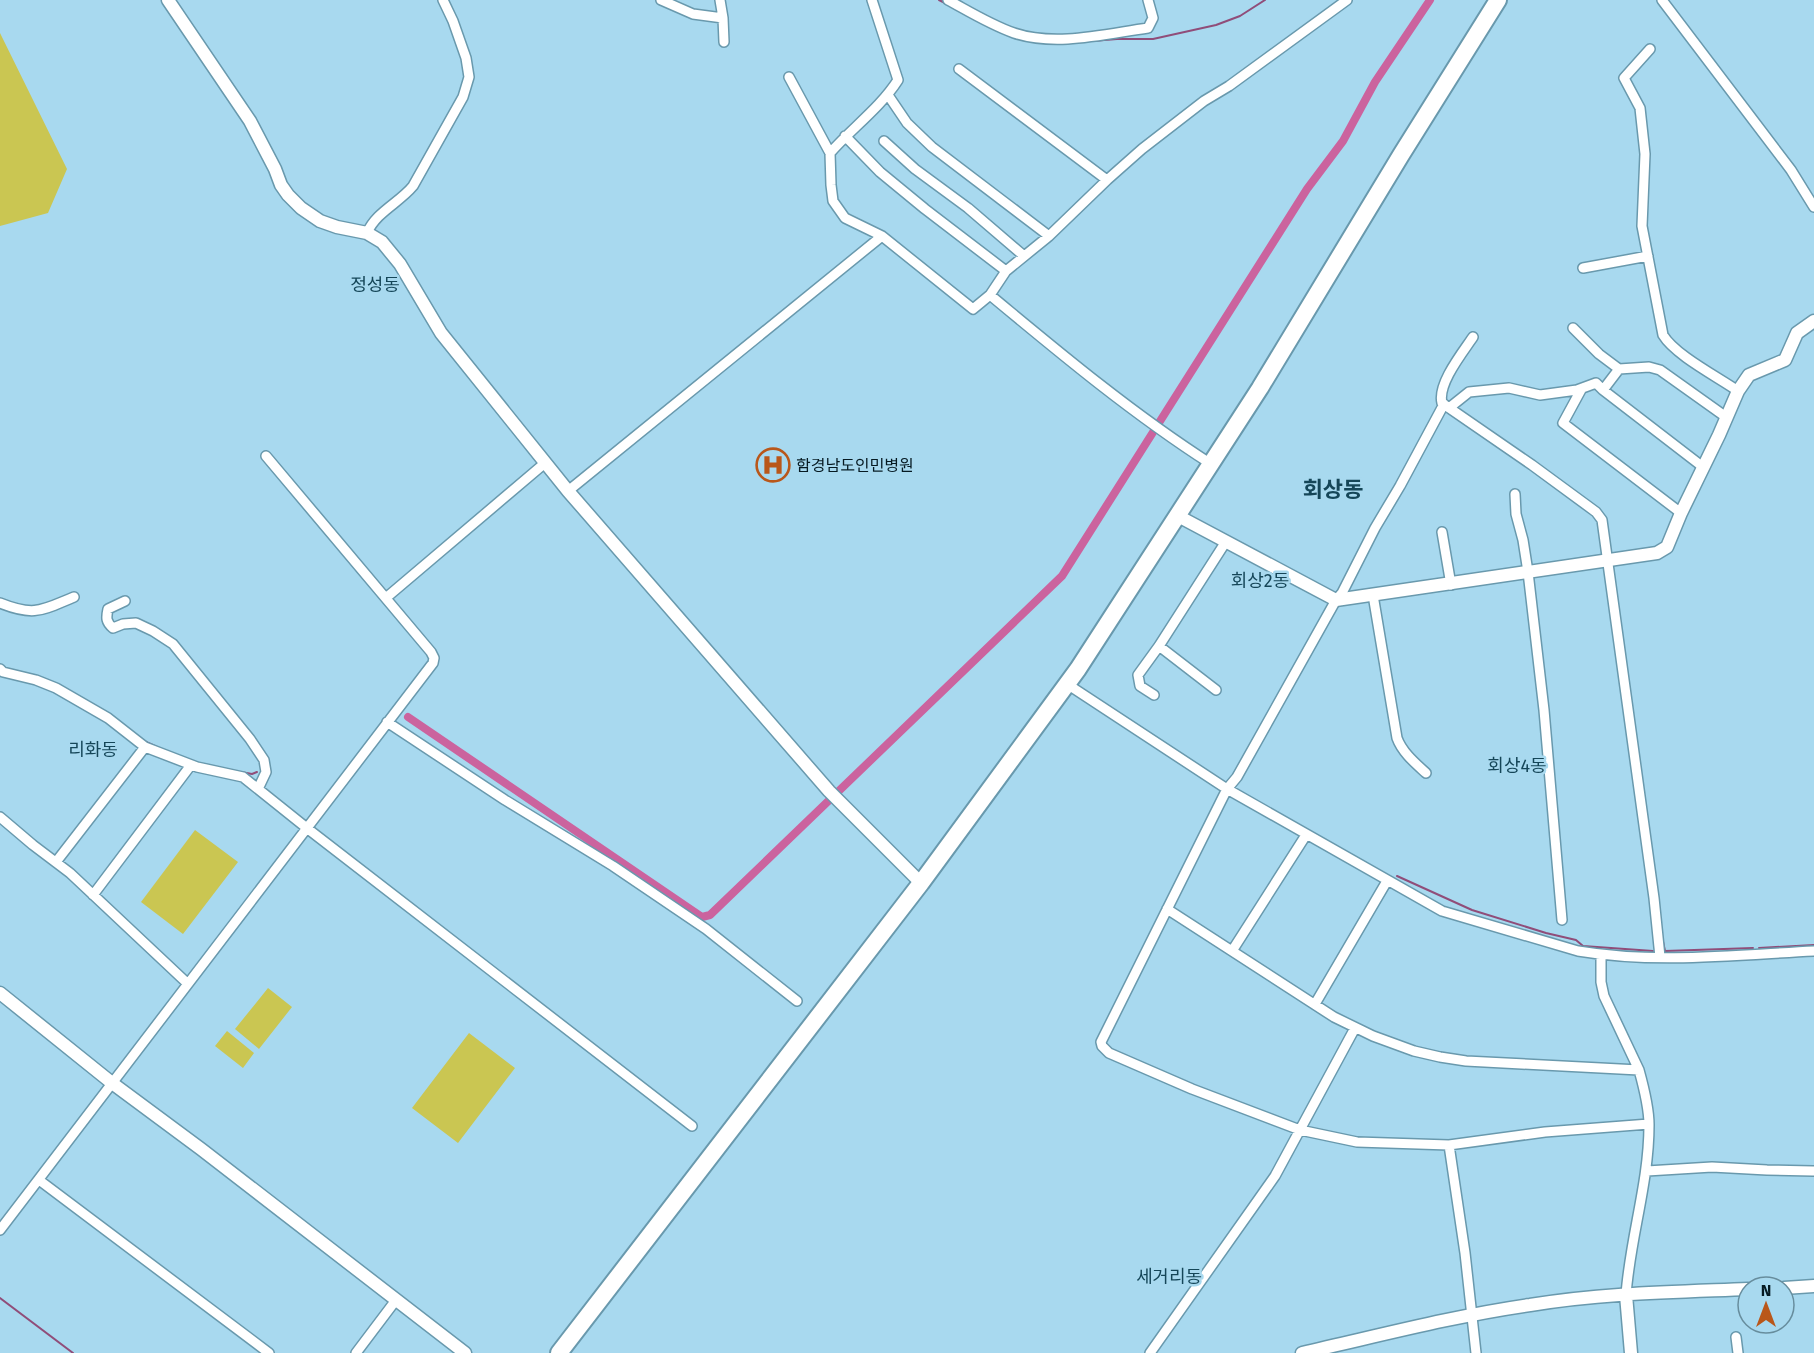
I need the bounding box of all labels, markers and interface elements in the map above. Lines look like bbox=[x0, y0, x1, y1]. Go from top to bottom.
district label: 정성동 bbox=[350, 274, 400, 296]
hospital icon: 함경남도인민병원 bbox=[755, 447, 791, 483]
place label: 함경남도인민병원 bbox=[796, 456, 914, 475]
district label: 회상동 bbox=[1303, 476, 1363, 503]
district label: 회상2동 bbox=[1231, 570, 1289, 592]
district label: 리화동 bbox=[68, 739, 118, 761]
district label: 회상4동 bbox=[1487, 755, 1547, 777]
district label: 세거리동 bbox=[1136, 1266, 1202, 1288]
north arrow bbox=[1736, 1275, 1796, 1335]
text: N bbox=[1761, 1281, 1771, 1300]

